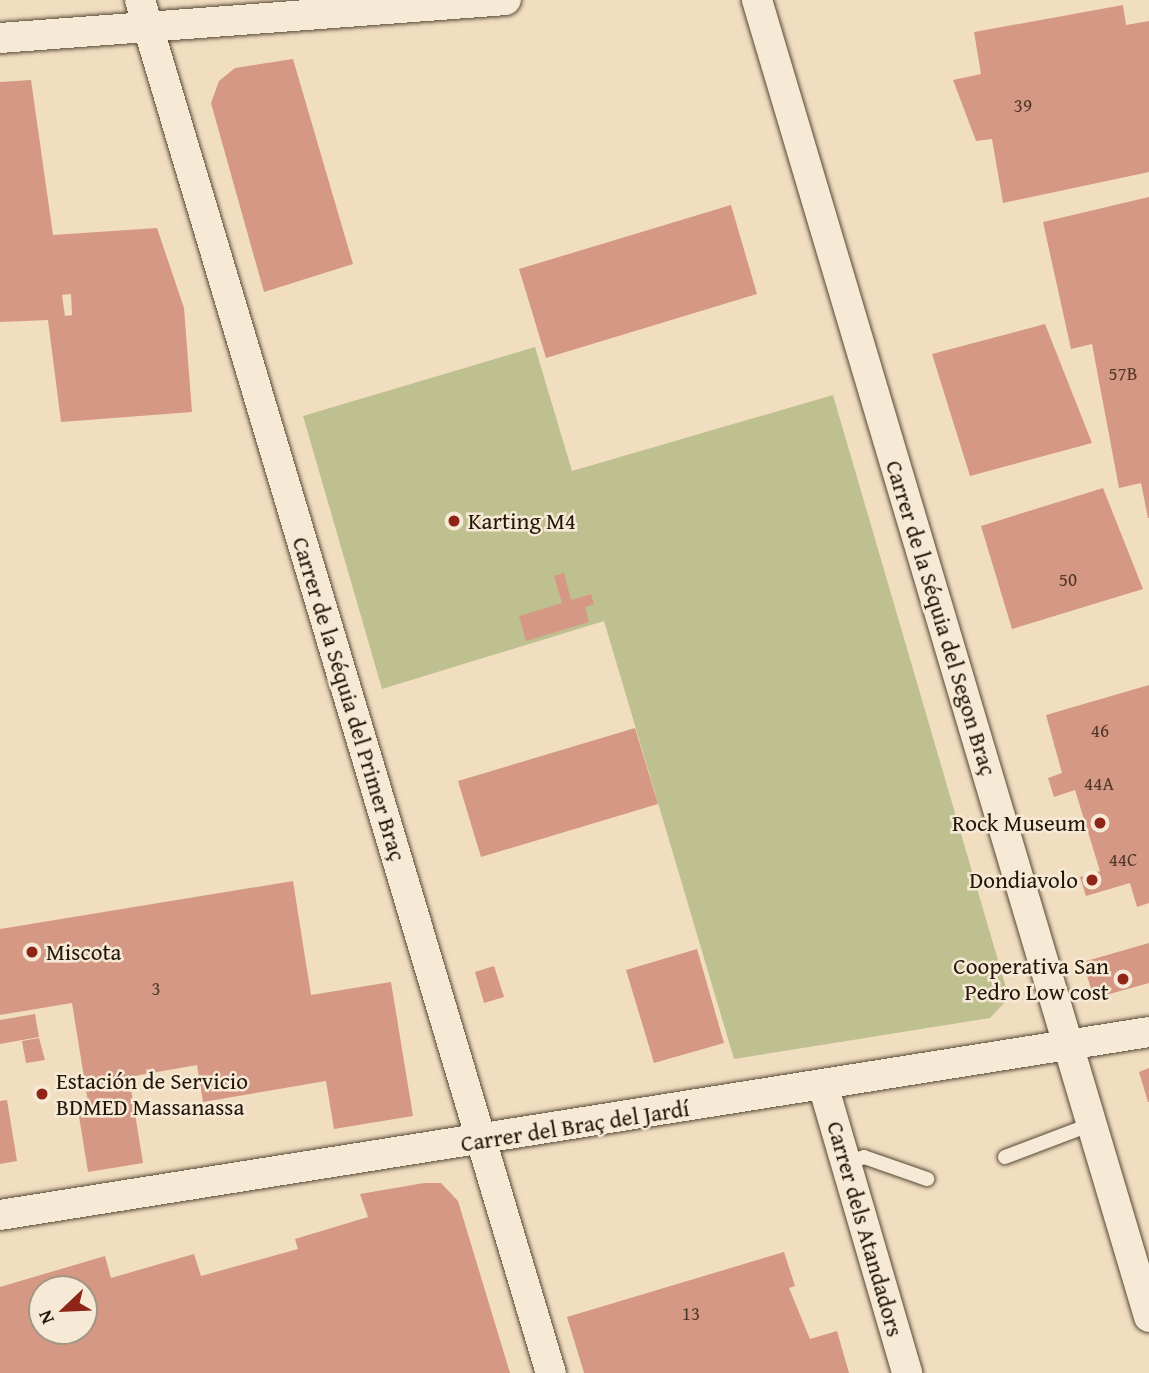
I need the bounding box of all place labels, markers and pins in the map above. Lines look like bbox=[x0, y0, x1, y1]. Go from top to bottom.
place label: Karting M4 bbox=[468, 507, 576, 535]
marker: Karting M4 bbox=[446, 513, 462, 529]
place label: Rock Museum bbox=[952, 809, 1086, 837]
marker: Rock Museum bbox=[1092, 815, 1108, 831]
place label: Dondiavolo bbox=[969, 866, 1078, 894]
marker: Dondiavolo bbox=[1084, 872, 1100, 888]
place label: Miscota bbox=[46, 938, 121, 966]
marker: Miscota bbox=[24, 944, 40, 960]
place label: Cooperativa San Pedro Low cost bbox=[953, 952, 1109, 1006]
marker: Cooperativa San Pedro Low cost bbox=[1115, 971, 1131, 987]
place label: Estación de Servicio BDMED Massanassa bbox=[56, 1067, 248, 1121]
marker: Estación de Servicio BDMED Massanassa bbox=[34, 1086, 50, 1102]

